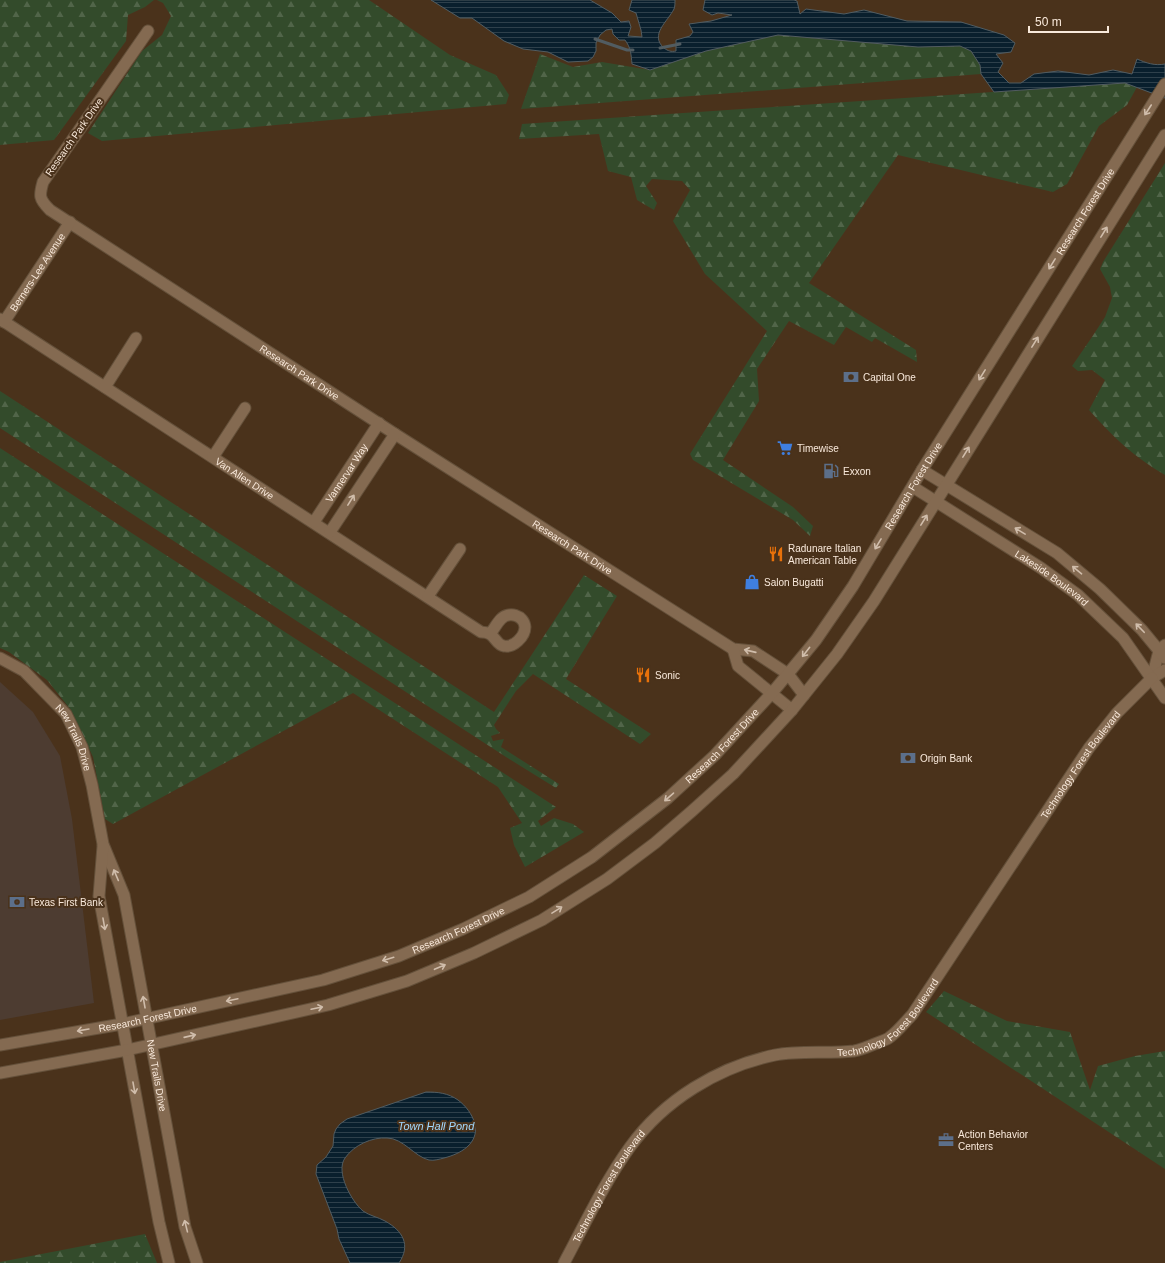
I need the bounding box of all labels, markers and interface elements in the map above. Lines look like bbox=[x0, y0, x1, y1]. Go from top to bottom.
scale bar bbox=[1029, 8, 1108, 34]
text: 50 m bbox=[1035, 15, 1062, 29]
street label: Research Park Drive bbox=[43, 96, 105, 178]
one-way arrow bbox=[1144, 104, 1152, 116]
street label: Research Forest Drive bbox=[1054, 165, 1117, 256]
one-way arrow bbox=[1100, 227, 1108, 238]
street label: Berners-Lee Avenue bbox=[7, 231, 67, 313]
one-way arrow bbox=[1047, 258, 1055, 270]
one-way arrow bbox=[1032, 336, 1040, 348]
street label: Research Park Drive bbox=[258, 342, 342, 402]
bank icon: Capital One bbox=[842, 368, 860, 386]
one-way arrow bbox=[978, 370, 986, 381]
place label: Capital One bbox=[863, 372, 916, 383]
supermarket icon: Timewise bbox=[776, 439, 794, 457]
street label: Research Forest Drive bbox=[882, 440, 944, 531]
street label: Vannervar Way bbox=[323, 441, 370, 504]
place label: Timewise bbox=[797, 443, 839, 454]
one-way arrow bbox=[963, 446, 971, 458]
street label: Van Allen Drive bbox=[213, 455, 276, 502]
fuel station icon: Exxon bbox=[822, 462, 840, 480]
place label: Exxon bbox=[843, 466, 871, 477]
one-way arrow bbox=[347, 495, 355, 506]
one-way arrow bbox=[920, 515, 928, 526]
street label: Research Park Drive bbox=[531, 517, 615, 577]
one-way arrow bbox=[1014, 526, 1026, 534]
one-way arrow bbox=[874, 538, 882, 549]
place label: Radunare Italian American Table bbox=[788, 543, 861, 566]
restaurant icon: Radunare Italian American Table bbox=[767, 545, 785, 563]
street label: Lakeside Boulevard bbox=[1013, 548, 1091, 608]
one-way arrow bbox=[1071, 565, 1082, 574]
shop icon: Salon Bugatti bbox=[743, 573, 761, 591]
place label: Salon Bugatti bbox=[764, 577, 824, 588]
one-way arrow bbox=[1135, 623, 1145, 633]
one-way arrow bbox=[743, 647, 756, 655]
one-way arrow bbox=[802, 647, 810, 658]
restaurant icon: Sonic bbox=[634, 666, 652, 684]
place label: Sonic bbox=[655, 670, 680, 681]
street label: New Trails Drive bbox=[54, 702, 94, 772]
street label: Research Forest Drive bbox=[683, 706, 761, 785]
street label: Technology Forest Boulevard bbox=[1038, 708, 1122, 820]
bank icon: Origin Bank bbox=[899, 749, 917, 767]
place label: Origin Bank bbox=[920, 753, 973, 764]
one-way arrow bbox=[663, 793, 674, 802]
one-way arrow bbox=[112, 869, 119, 881]
bank icon: Texas First Bank bbox=[8, 893, 26, 911]
place label: Texas First Bank bbox=[29, 897, 104, 908]
street label: Research Forest Drive bbox=[410, 904, 507, 955]
one-way arrow bbox=[551, 906, 563, 914]
one-way arrow bbox=[100, 917, 108, 930]
one-way arrow bbox=[382, 956, 395, 963]
one-way arrow bbox=[433, 963, 445, 970]
street label: Technology Forest Boulevard bbox=[837, 976, 940, 1058]
one-way arrow bbox=[139, 995, 147, 1008]
one-way arrow bbox=[226, 996, 239, 1004]
street label: Research Forest Drive bbox=[98, 1002, 198, 1033]
one-way arrow bbox=[310, 1003, 323, 1011]
one-way arrow bbox=[77, 1027, 90, 1035]
one-way arrow bbox=[183, 1031, 196, 1039]
street label: New Trails Drive bbox=[145, 1039, 169, 1113]
one-way arrow bbox=[130, 1082, 138, 1095]
water label: Town Hall Pond bbox=[398, 1120, 475, 1132]
street label: Technology Forest Boulevard bbox=[570, 1128, 647, 1244]
place label: Action Behavior Centers bbox=[958, 1129, 1029, 1152]
office icon: Action Behavior Centers bbox=[937, 1131, 955, 1149]
one-way arrow bbox=[181, 1219, 189, 1232]

